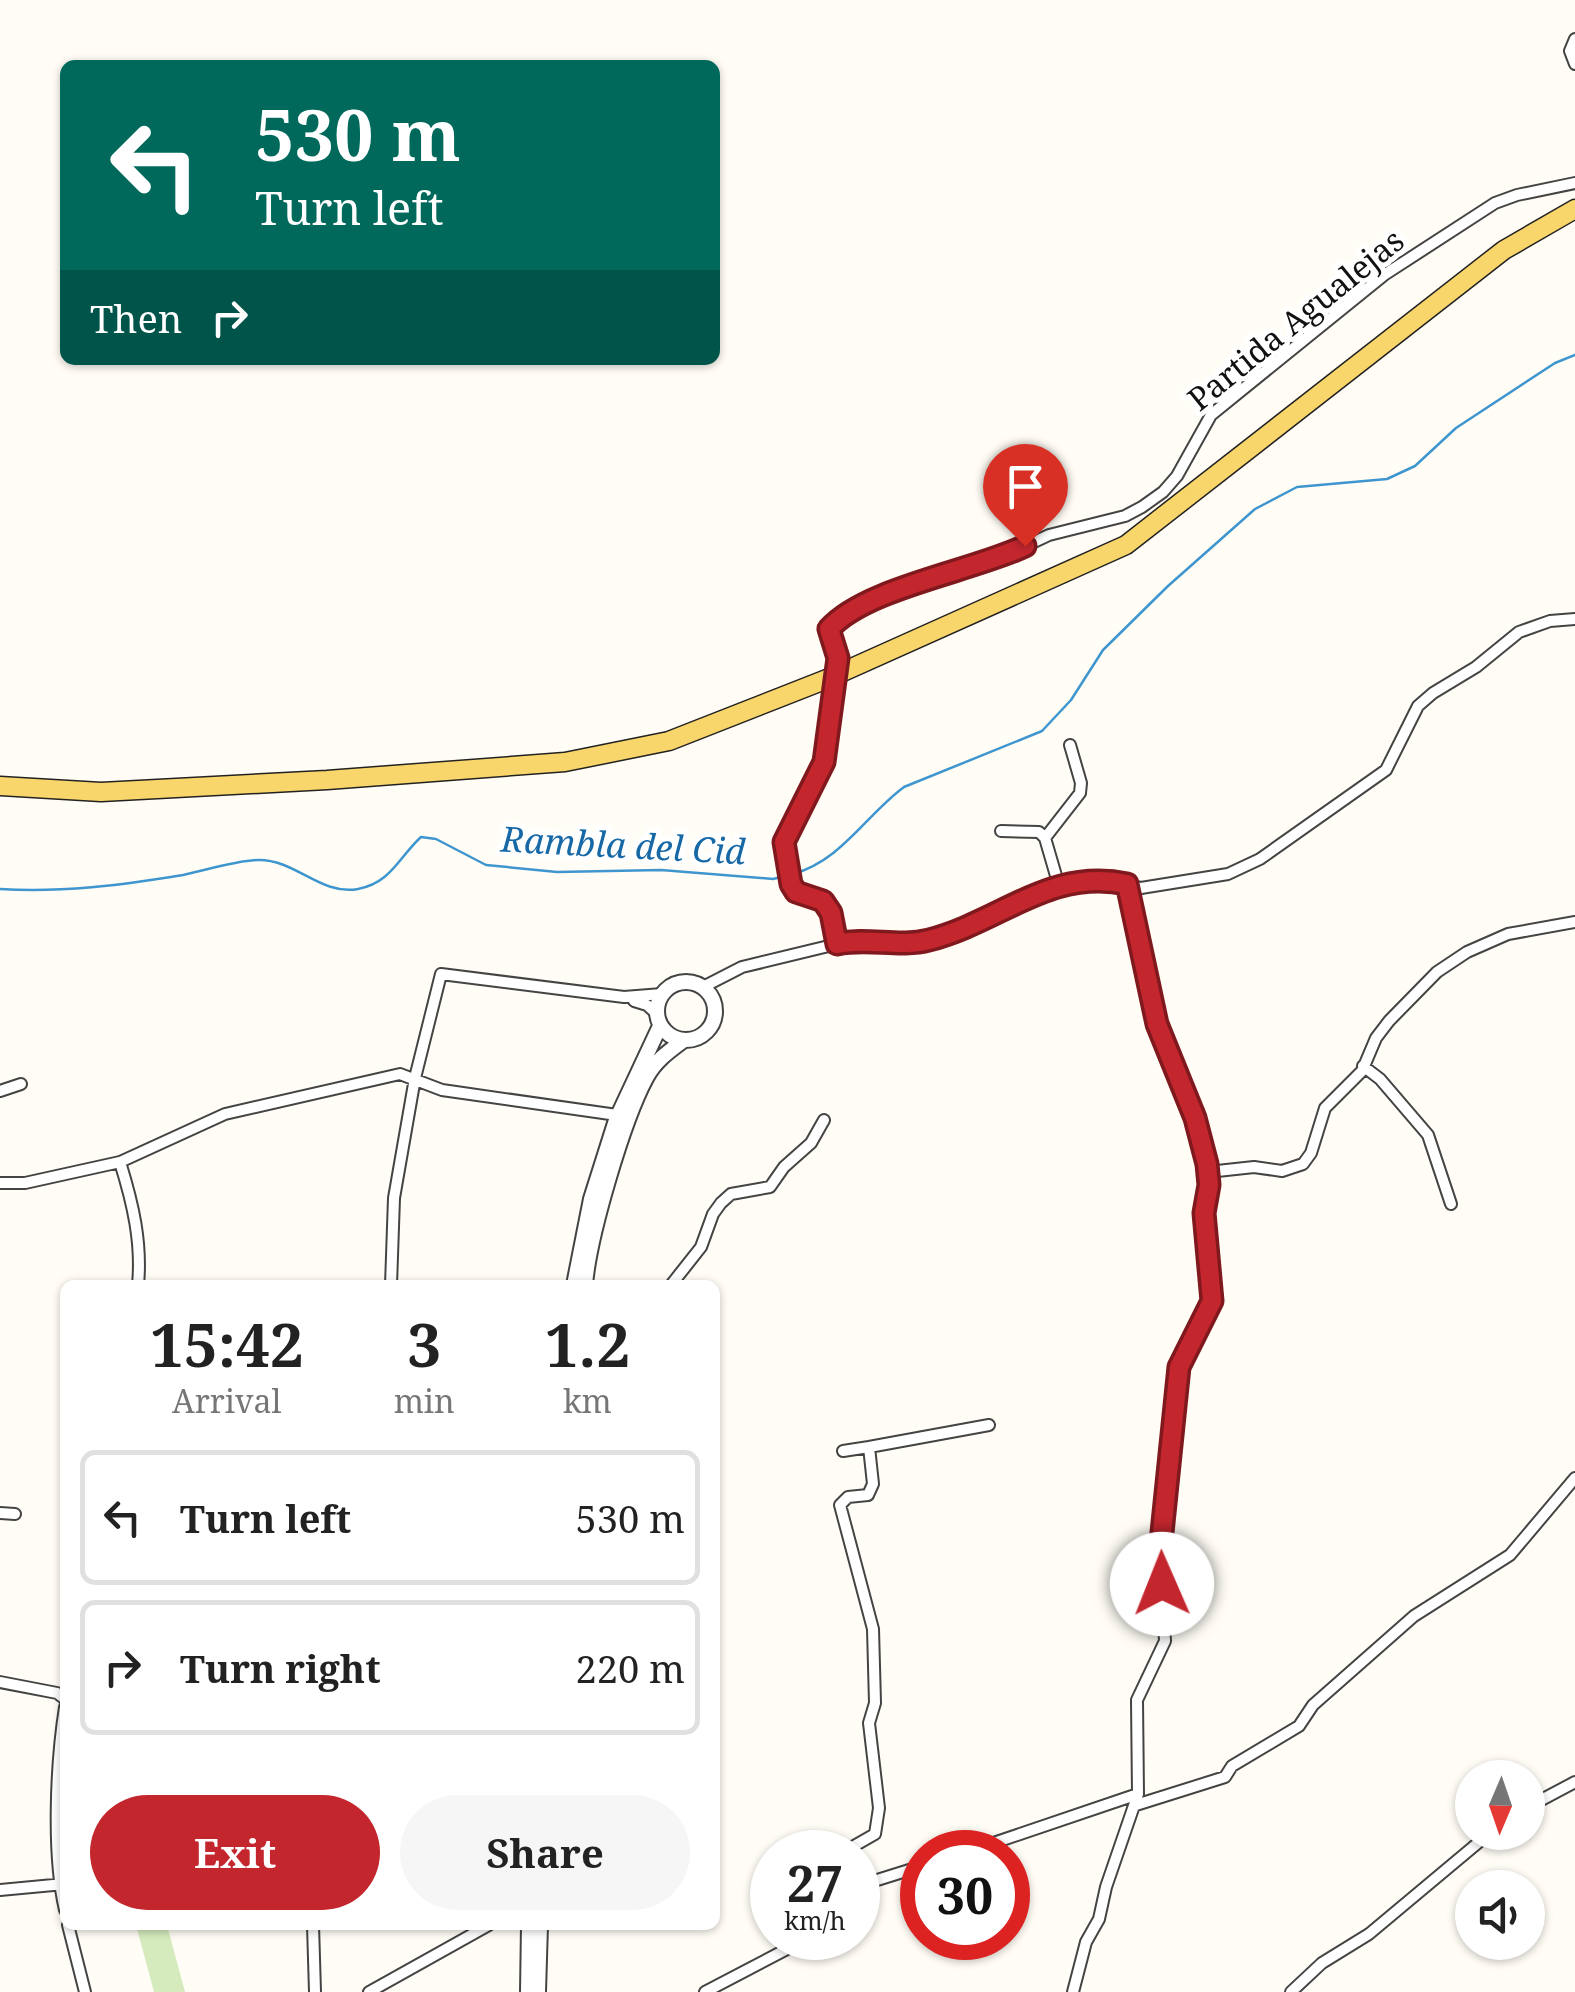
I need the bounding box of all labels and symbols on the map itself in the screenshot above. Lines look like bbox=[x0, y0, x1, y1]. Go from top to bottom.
street label: Partida Agualejas bbox=[1178, 218, 1412, 419]
pin bbox=[983, 444, 1068, 547]
water label: Rambla del Cid bbox=[499, 815, 747, 874]
position arrow bbox=[1110, 1532, 1214, 1636]
north arrow bbox=[1455, 1760, 1545, 1850]
speed limit sign: 30 bbox=[900, 1830, 1030, 1960]

